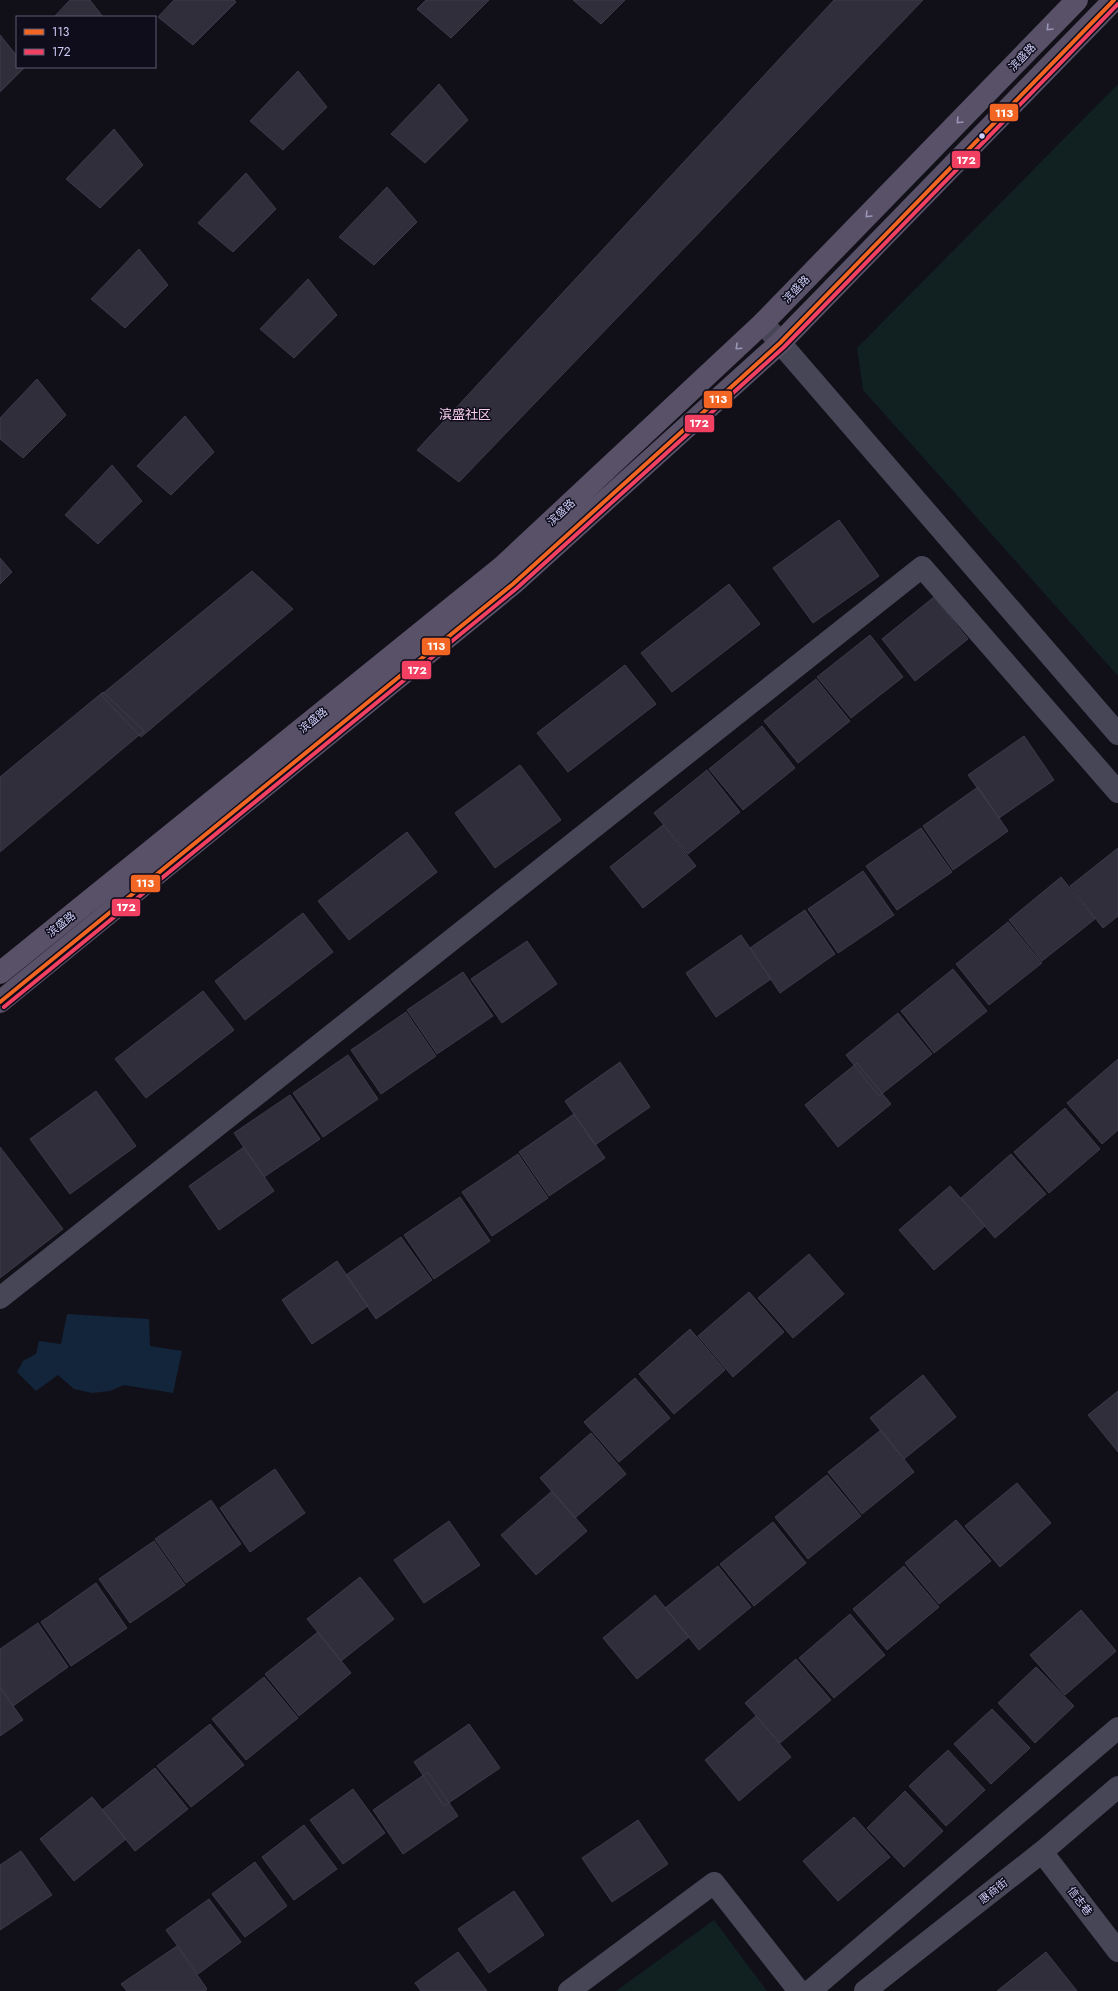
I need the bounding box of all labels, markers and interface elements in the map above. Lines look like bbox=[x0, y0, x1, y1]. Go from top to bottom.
legend bbox=[16, 16, 156, 68]
text: 113 bbox=[52, 23, 70, 41]
one-way arrow bbox=[1047, 23, 1054, 31]
street label: 滨盛路 bbox=[1005, 40, 1039, 74]
text: 172 bbox=[52, 43, 71, 61]
line badge: 113 bbox=[989, 103, 1019, 122]
text: 113 bbox=[995, 105, 1013, 121]
one-way arrow bbox=[956, 116, 964, 124]
unlabelled marker bbox=[977, 131, 987, 141]
line badge: 172 bbox=[951, 150, 981, 169]
text: 172 bbox=[956, 152, 976, 168]
one-way arrow bbox=[866, 210, 873, 218]
street label: 滨盛路 bbox=[779, 272, 813, 306]
one-way arrow bbox=[735, 342, 743, 350]
line badge: 113 bbox=[703, 390, 733, 409]
text: 113 bbox=[709, 391, 727, 407]
district label: 滨盛社区 bbox=[439, 405, 491, 424]
line badge: 172 bbox=[684, 414, 715, 433]
text: 172 bbox=[689, 415, 709, 431]
street label: 滨盛路 bbox=[543, 495, 579, 529]
line badge: 113 bbox=[421, 637, 451, 656]
text: 113 bbox=[427, 638, 445, 654]
line badge: 172 bbox=[401, 660, 432, 680]
text: 172 bbox=[407, 662, 427, 678]
street label: 滨盛路 bbox=[295, 703, 331, 737]
line badge: 113 bbox=[130, 874, 161, 893]
text: 113 bbox=[136, 875, 154, 891]
line badge: 172 bbox=[111, 898, 141, 917]
text: 172 bbox=[116, 899, 136, 915]
street label: 滨盛路 bbox=[43, 907, 79, 941]
street label: 惠商街 bbox=[975, 1875, 1011, 1907]
street label: 信志巷 bbox=[1064, 1883, 1096, 1919]

